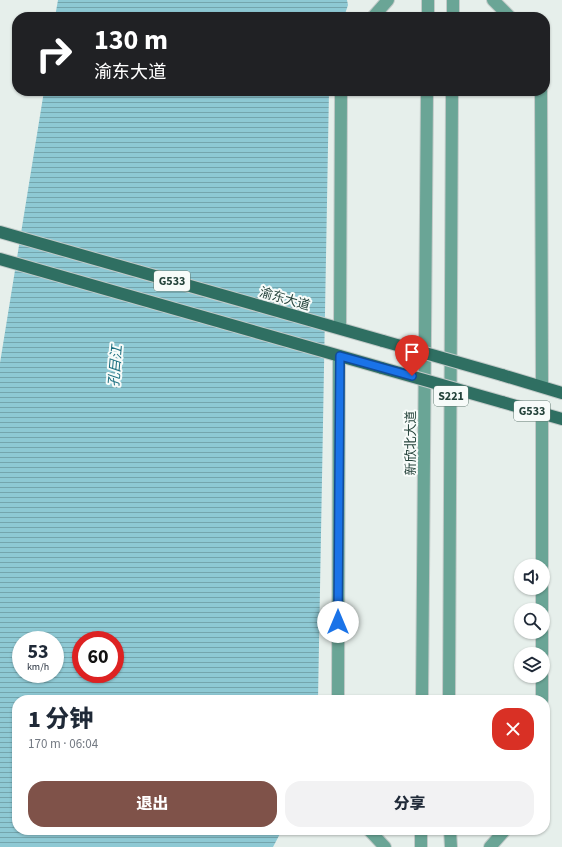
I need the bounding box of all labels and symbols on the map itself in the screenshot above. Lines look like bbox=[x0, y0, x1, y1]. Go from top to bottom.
road number: G533 bbox=[154, 271, 190, 291]
street label: 渝东大道 bbox=[257, 283, 312, 315]
pin bbox=[395, 335, 429, 376]
water label: 孔目江 bbox=[104, 342, 128, 388]
road number: S221 bbox=[434, 386, 468, 406]
road number: G533 bbox=[514, 401, 550, 421]
street label: 新欣北大道 bbox=[402, 410, 420, 476]
position arrow bbox=[317, 601, 359, 643]
speed limit sign: 60 bbox=[72, 631, 124, 683]

